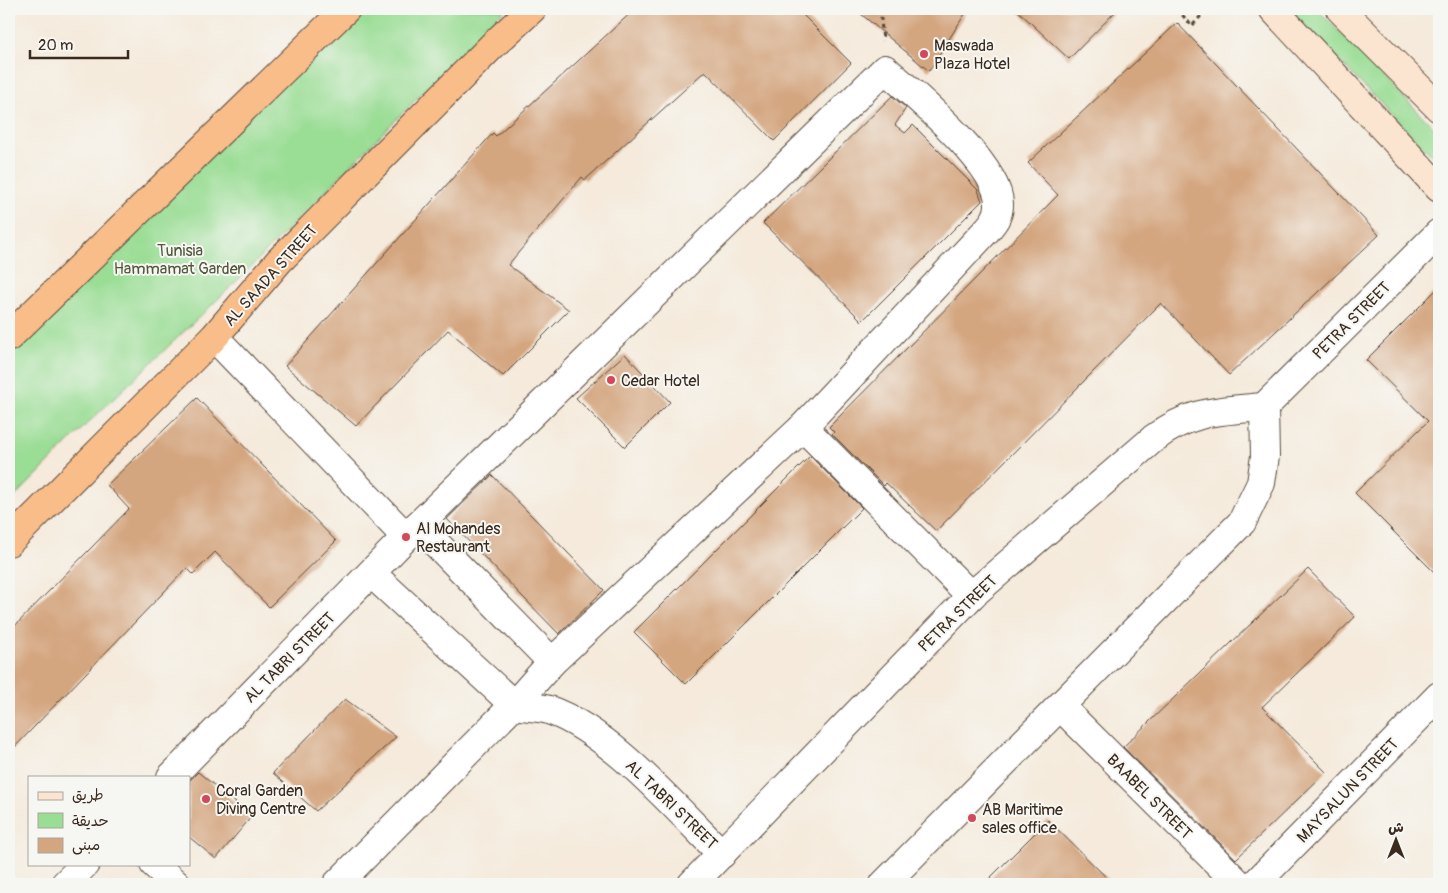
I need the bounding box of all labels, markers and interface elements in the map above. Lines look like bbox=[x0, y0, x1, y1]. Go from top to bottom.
scale bar bbox=[30, 28, 128, 60]
text: 20 m bbox=[38, 36, 73, 55]
place label: Maswada Plaza Hotel bbox=[934, 36, 1010, 74]
marker: Maswada Plaza Hotel bbox=[918, 48, 930, 60]
street label: AL SAADA STREET bbox=[220, 221, 322, 331]
park label: Tunisia Hammamat Garden bbox=[114, 241, 246, 279]
street label: PETRA STREET bbox=[1309, 277, 1395, 364]
place label: Cedar Hotel bbox=[621, 371, 700, 391]
marker: Cedar Hotel bbox=[605, 374, 617, 386]
place label: Al Mohandes Restaurant bbox=[416, 519, 500, 557]
marker: Al Mohandes Restaurant bbox=[400, 531, 412, 543]
street label: PETRA STREET bbox=[914, 571, 1001, 656]
street label: AL TABRI STREET bbox=[240, 608, 339, 707]
street label: MAYSALUN STREET bbox=[1293, 734, 1403, 847]
street label: BAABEL STREET bbox=[1103, 750, 1196, 844]
street label: AL TABRI STREET bbox=[621, 756, 722, 854]
legend bbox=[28, 776, 190, 866]
place label: Coral Garden Diving Centre bbox=[216, 781, 306, 819]
text: طريق bbox=[72, 786, 104, 805]
marker: Coral Garden Diving Centre bbox=[200, 793, 212, 805]
place label: AB Maritime sales office bbox=[982, 800, 1063, 838]
text: حديقة bbox=[72, 812, 109, 831]
marker: AB Maritime sales office bbox=[966, 812, 978, 824]
north arrow bbox=[1370, 816, 1420, 866]
text: ش bbox=[1388, 819, 1404, 836]
text: مبنى bbox=[72, 836, 100, 855]

